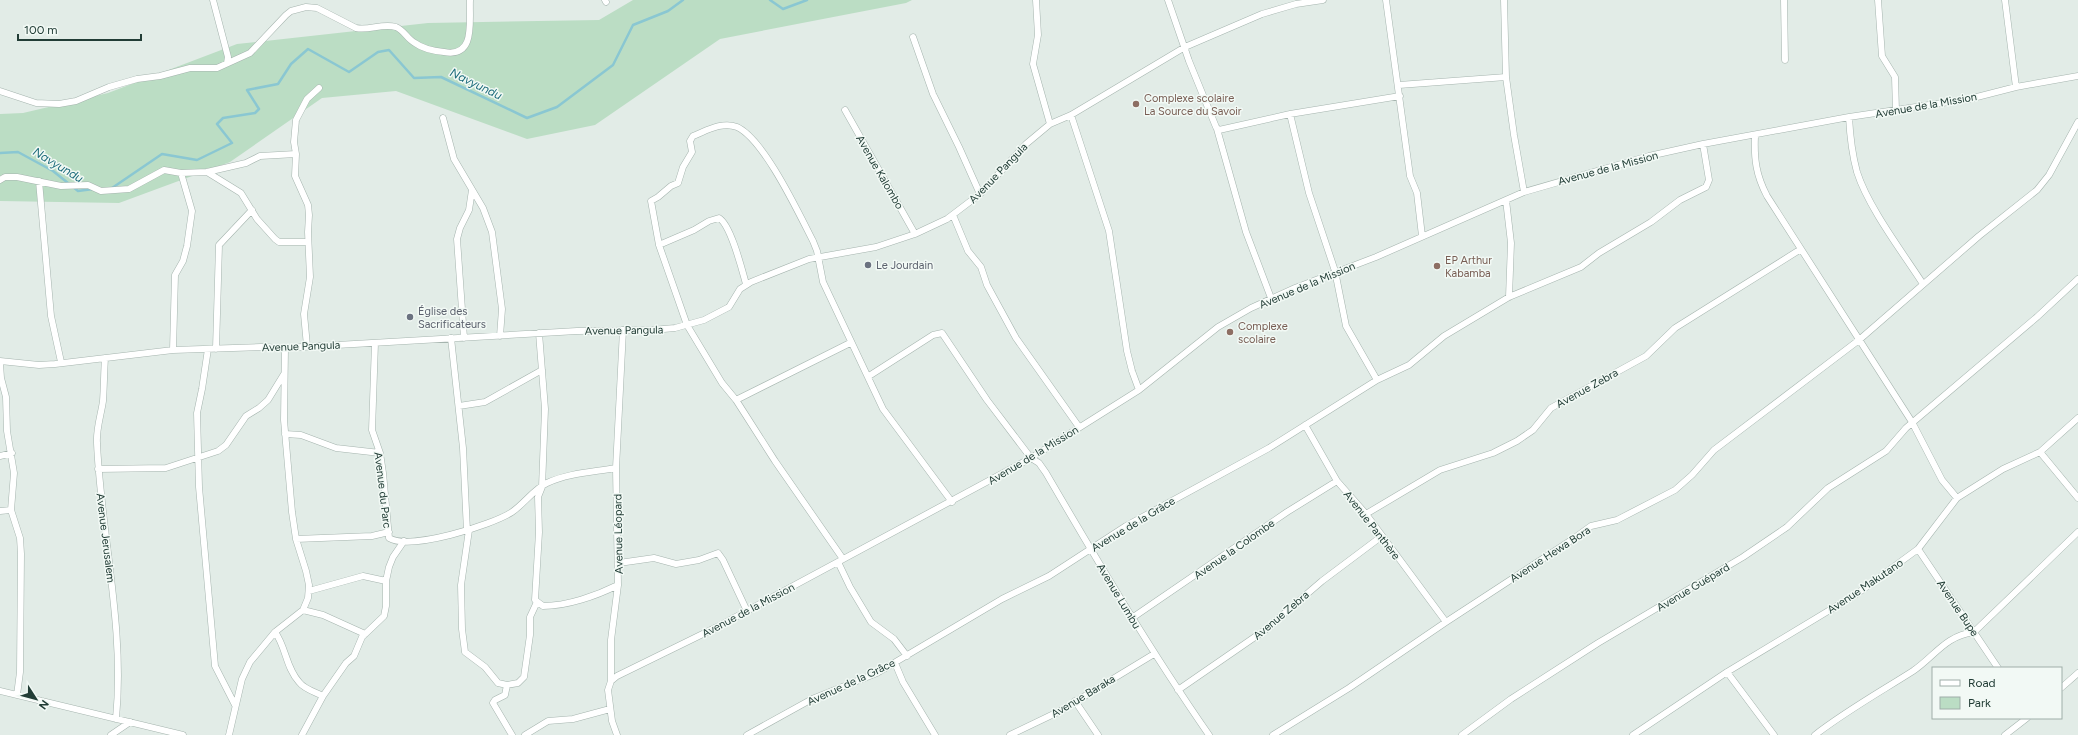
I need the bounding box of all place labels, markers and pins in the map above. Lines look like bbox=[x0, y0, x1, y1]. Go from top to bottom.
place label: Complexe scolaire La Source du Savoir bbox=[1144, 92, 1242, 118]
marker: Complexe scolaire La Source du Savoir bbox=[1131, 99, 1141, 109]
place label: EP Arthur Kabamba bbox=[1445, 254, 1492, 280]
place label: Le Jourdain bbox=[876, 259, 933, 272]
marker: Le Jourdain bbox=[863, 260, 873, 270]
marker: EP Arthur Kabamba bbox=[1432, 261, 1442, 271]
place label: Église des Sacrificateurs bbox=[418, 305, 486, 331]
marker: Église des Sacrificateurs bbox=[405, 312, 415, 322]
place label: Complexe scolaire bbox=[1238, 320, 1288, 346]
marker: Complexe scolaire bbox=[1225, 327, 1235, 337]

